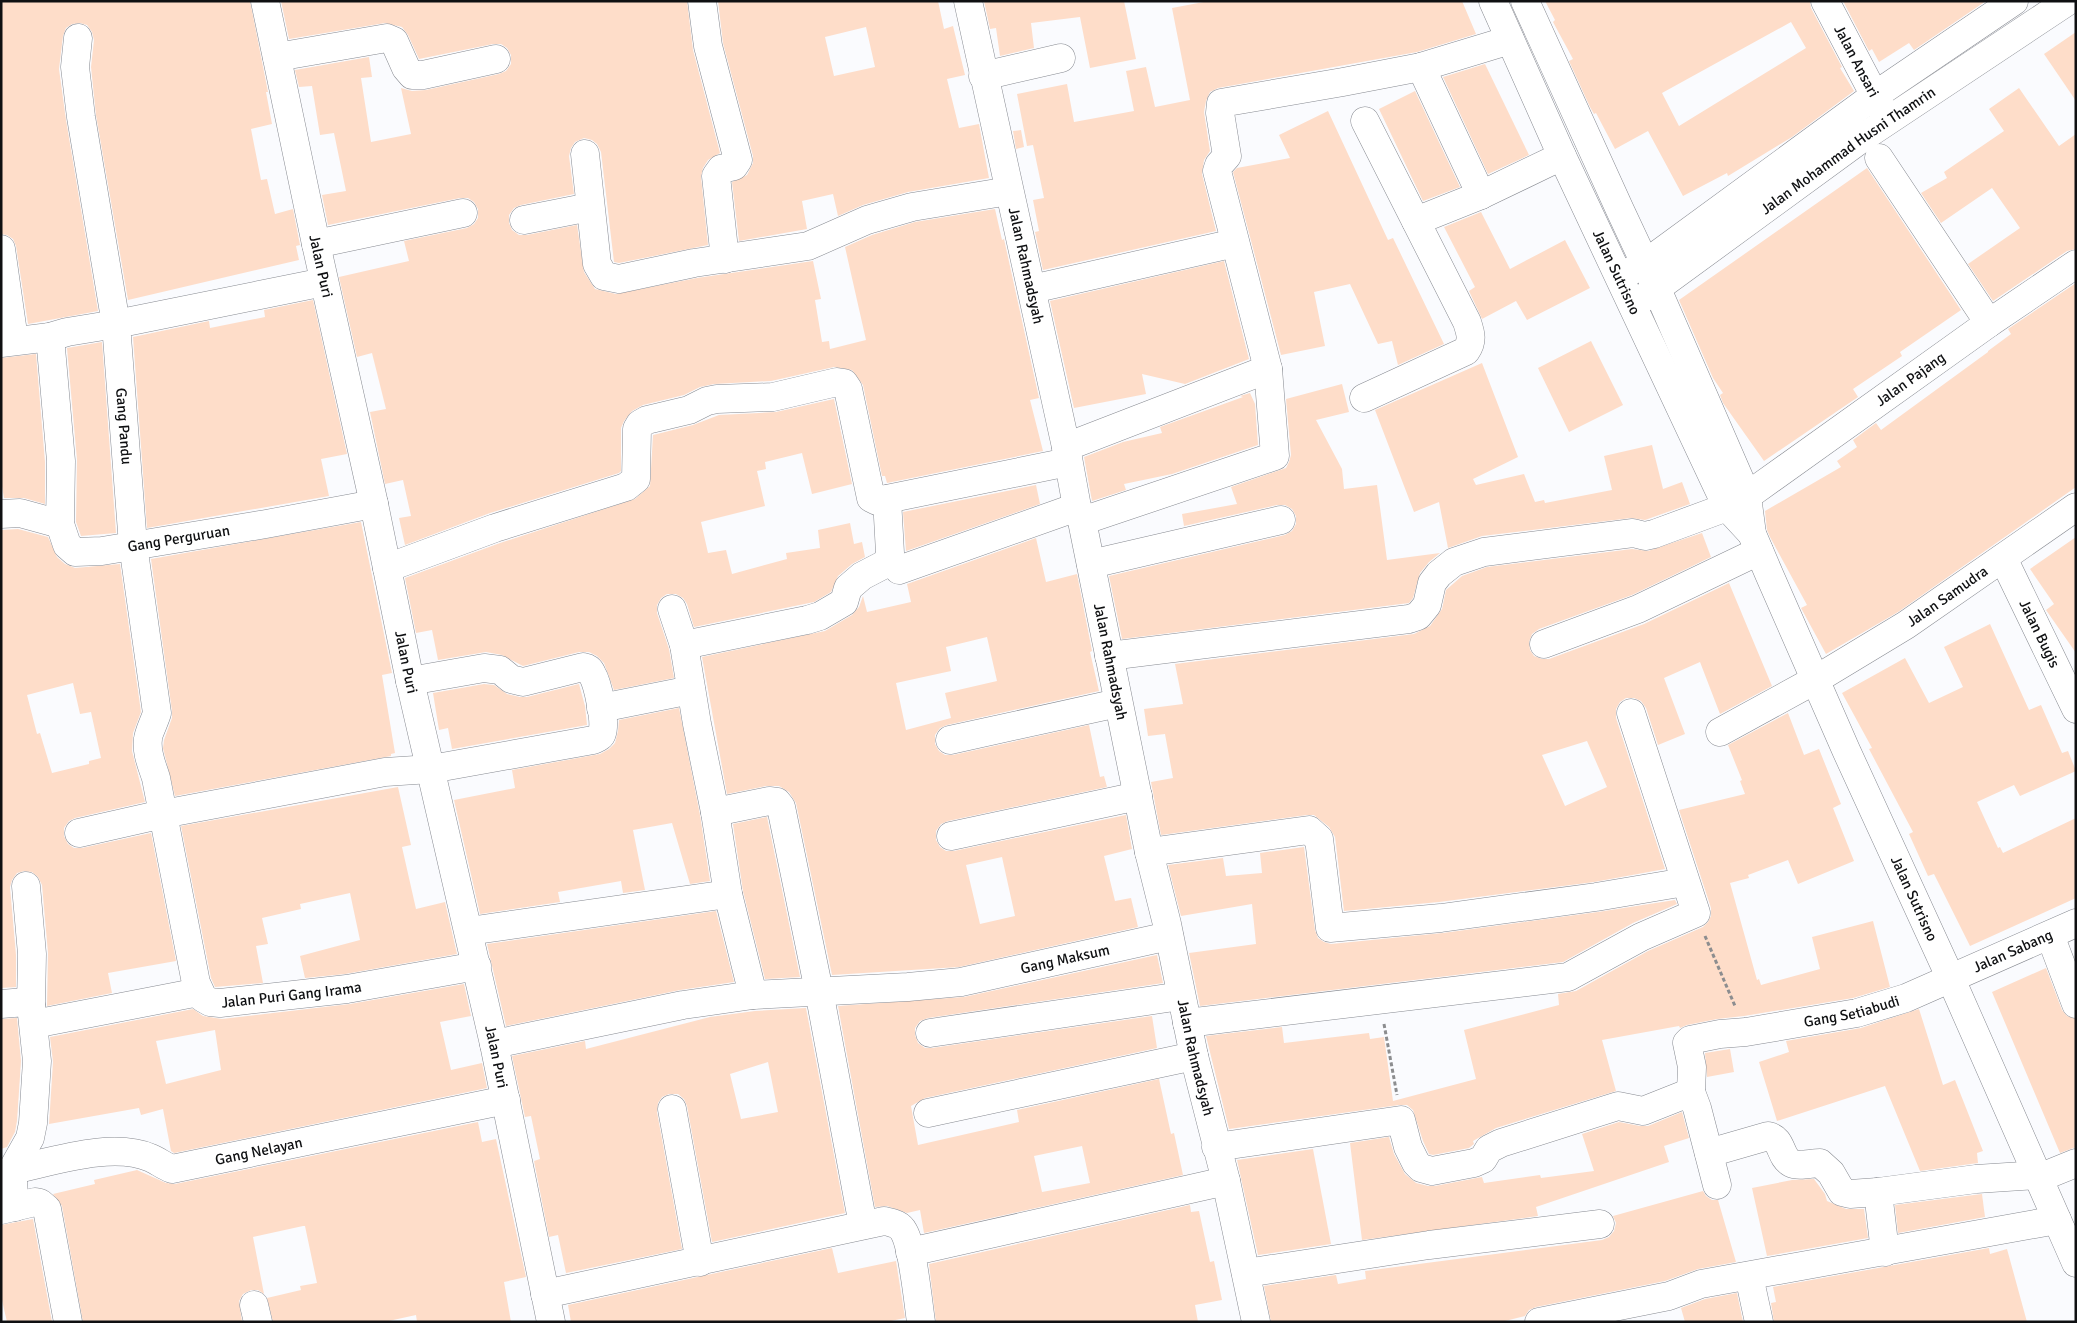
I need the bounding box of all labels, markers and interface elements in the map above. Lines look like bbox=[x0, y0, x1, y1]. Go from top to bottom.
street label: Jalan Ansari bbox=[1830, 22, 1883, 100]
street label: Jalan Mohammad Husni Thamrin bbox=[1757, 83, 1939, 218]
street label: Jalan Rahmadsyah bbox=[1005, 206, 1048, 326]
street label: Jalan Sutrisno bbox=[1589, 227, 1644, 318]
street label: Jalan Puri bbox=[305, 233, 337, 299]
street label: Jalan Pajang bbox=[1872, 348, 1949, 410]
street label: Gang Pandu bbox=[112, 387, 136, 465]
street label: Gang Perguruan bbox=[126, 521, 231, 556]
street label: Jalan Samudra bbox=[1903, 562, 1991, 631]
street label: Jalan Bugis bbox=[2016, 597, 2064, 671]
street label: Jalan Rahmadsyah bbox=[1090, 602, 1131, 722]
street label: Jalan Puri bbox=[391, 629, 422, 695]
street label: Jalan Sutrisno bbox=[1887, 853, 1942, 944]
street label: Jalan Sabang bbox=[1970, 925, 2055, 976]
street label: Gang Maksum bbox=[1019, 940, 1111, 978]
street label: Jalan Puri Gang Irama bbox=[220, 978, 363, 1012]
street label: Gang Setiabudi bbox=[1802, 992, 1902, 1031]
street label: Jalan Rahmadsyah bbox=[1174, 998, 1218, 1118]
street label: Jalan Puri bbox=[481, 1024, 512, 1090]
street label: Gang Nelayan bbox=[213, 1133, 304, 1169]

